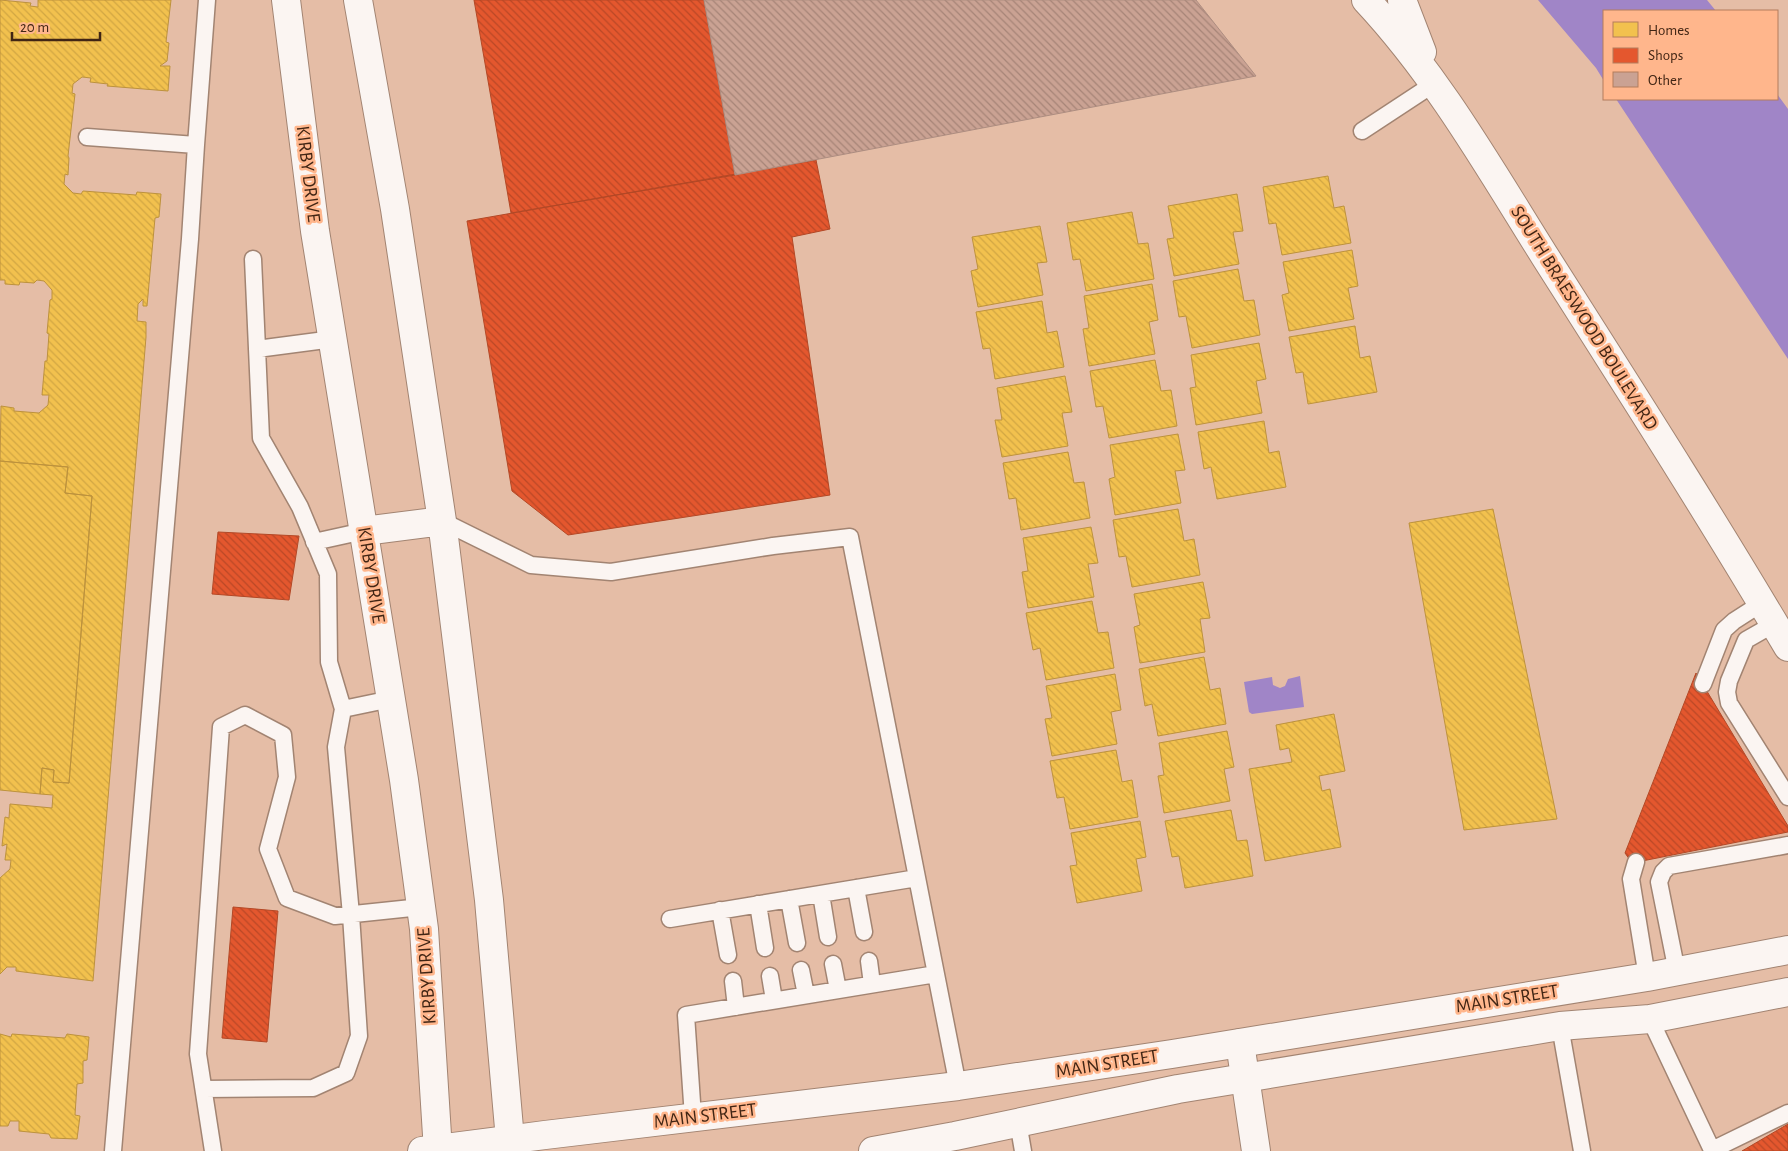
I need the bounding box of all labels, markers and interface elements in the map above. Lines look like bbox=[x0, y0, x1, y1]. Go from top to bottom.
scale bar bbox=[12, 10, 100, 42]
legend bbox=[1603, 10, 1778, 100]
text: 20 m bbox=[20, 20, 49, 35]
text: Homes bbox=[1648, 23, 1690, 38]
text: Shops bbox=[1648, 48, 1683, 63]
text: Other bbox=[1648, 73, 1682, 88]
street label: KIRBY DRIVE bbox=[293, 125, 323, 223]
street label: SOUTH BRAESWOOD BOULEVARD bbox=[1507, 203, 1661, 433]
street label: KIRBY DRIVE bbox=[354, 526, 388, 624]
street label: KIRBY DRIVE bbox=[414, 927, 440, 1025]
street label: MAIN STREET bbox=[1454, 982, 1560, 1016]
street label: MAIN STREET bbox=[1054, 1047, 1160, 1081]
street label: MAIN STREET bbox=[653, 1100, 757, 1132]

